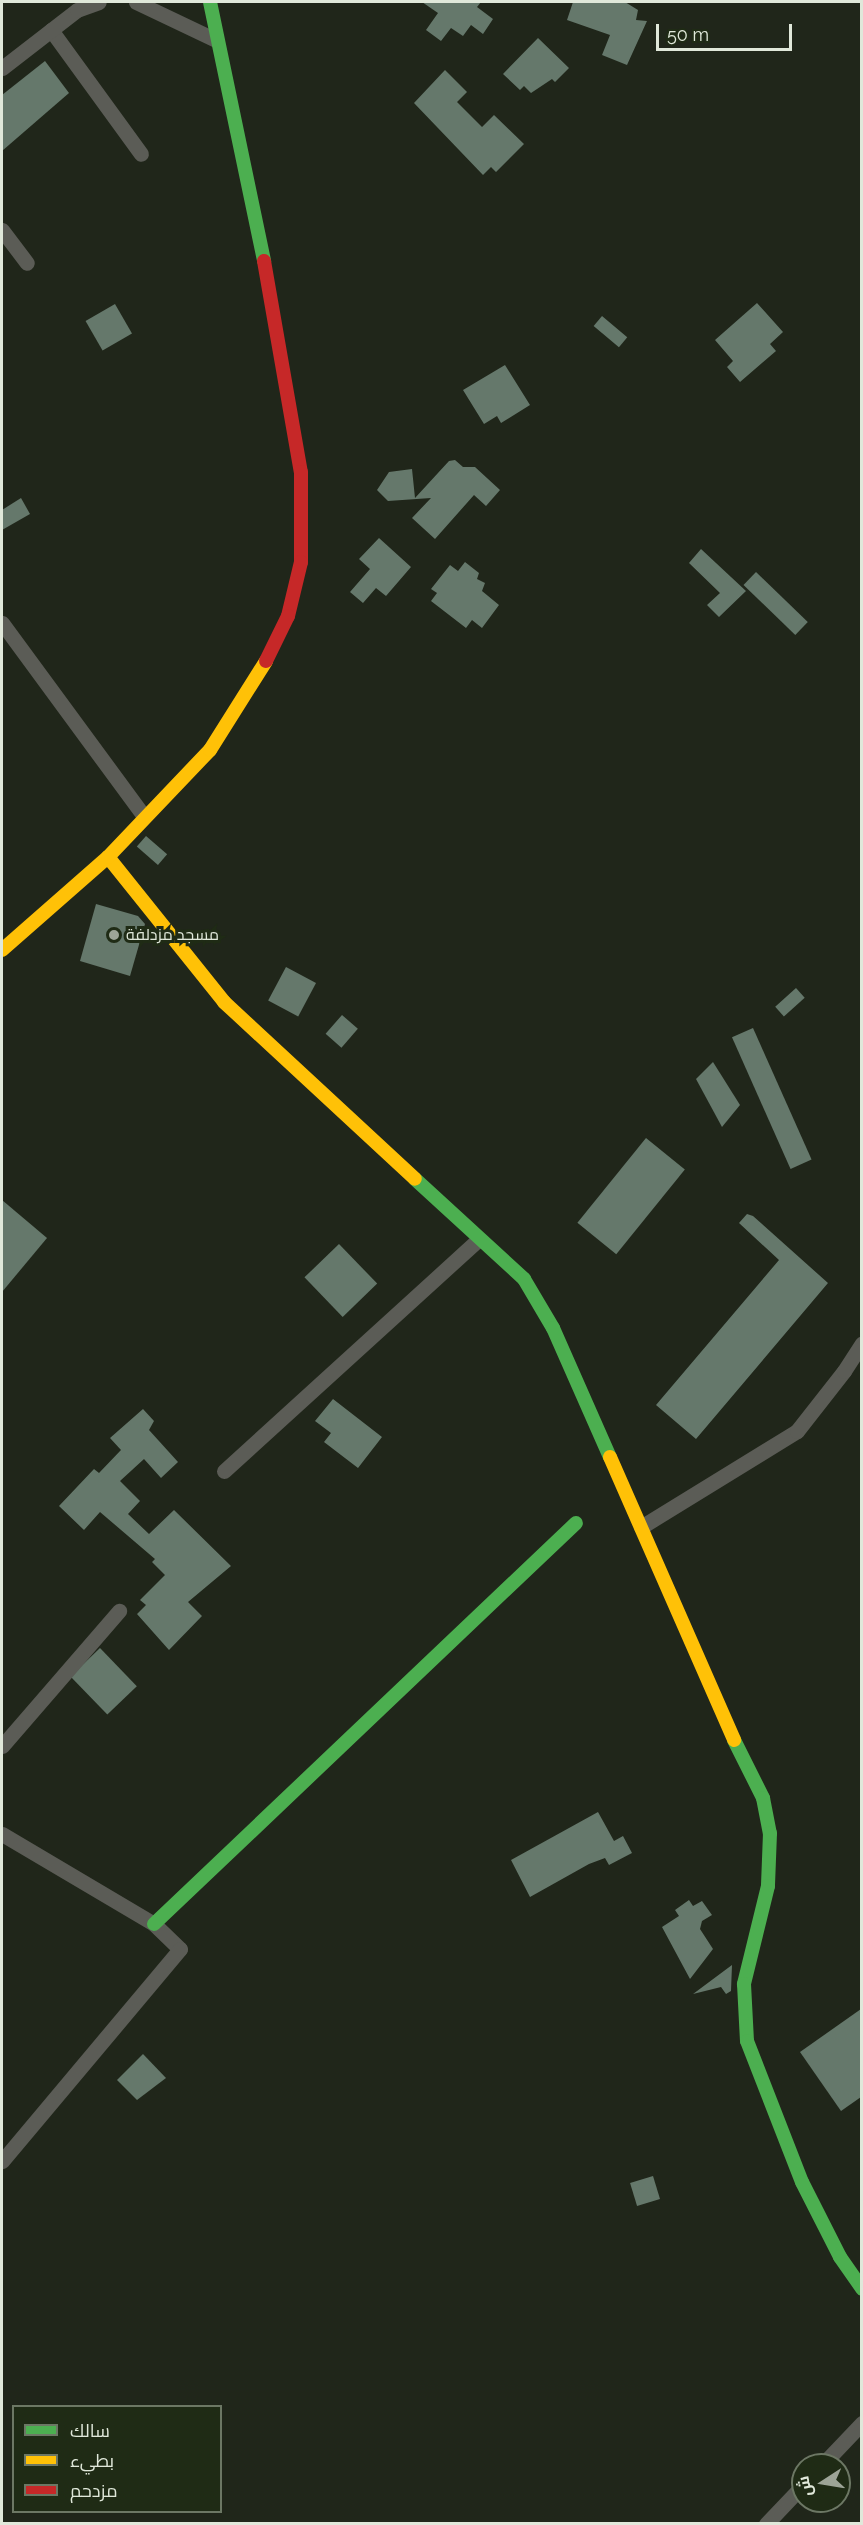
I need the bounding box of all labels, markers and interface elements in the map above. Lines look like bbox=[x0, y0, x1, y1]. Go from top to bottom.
scale bar bbox=[659, 12, 796, 50]
text: 50 m bbox=[667, 24, 709, 45]
place label: مسجد مزدلفة bbox=[126, 925, 219, 945]
marker: مسجد مزدلفة bbox=[107, 928, 121, 942]
legend bbox=[12, 2405, 222, 2513]
text: سالك bbox=[70, 2420, 110, 2441]
text: بطيء bbox=[70, 2450, 114, 2471]
north arrow bbox=[791, 2453, 851, 2513]
text: ش bbox=[793, 2474, 816, 2498]
text: مزدحم bbox=[70, 2480, 118, 2501]

